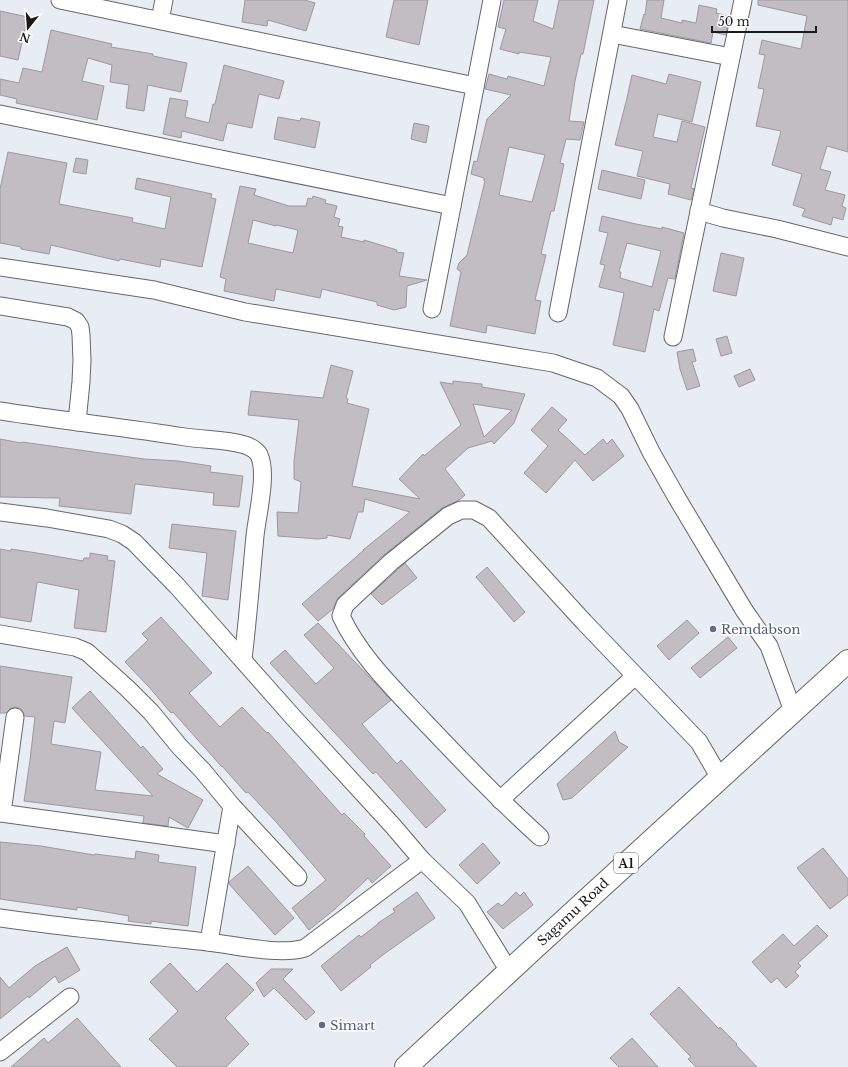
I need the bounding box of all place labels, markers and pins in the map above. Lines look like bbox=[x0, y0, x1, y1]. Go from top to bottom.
place label: Remdabson bbox=[721, 621, 800, 638]
marker: Remdabson bbox=[708, 624, 718, 634]
place label: Simart bbox=[330, 1017, 375, 1034]
marker: Simart bbox=[317, 1020, 327, 1030]

